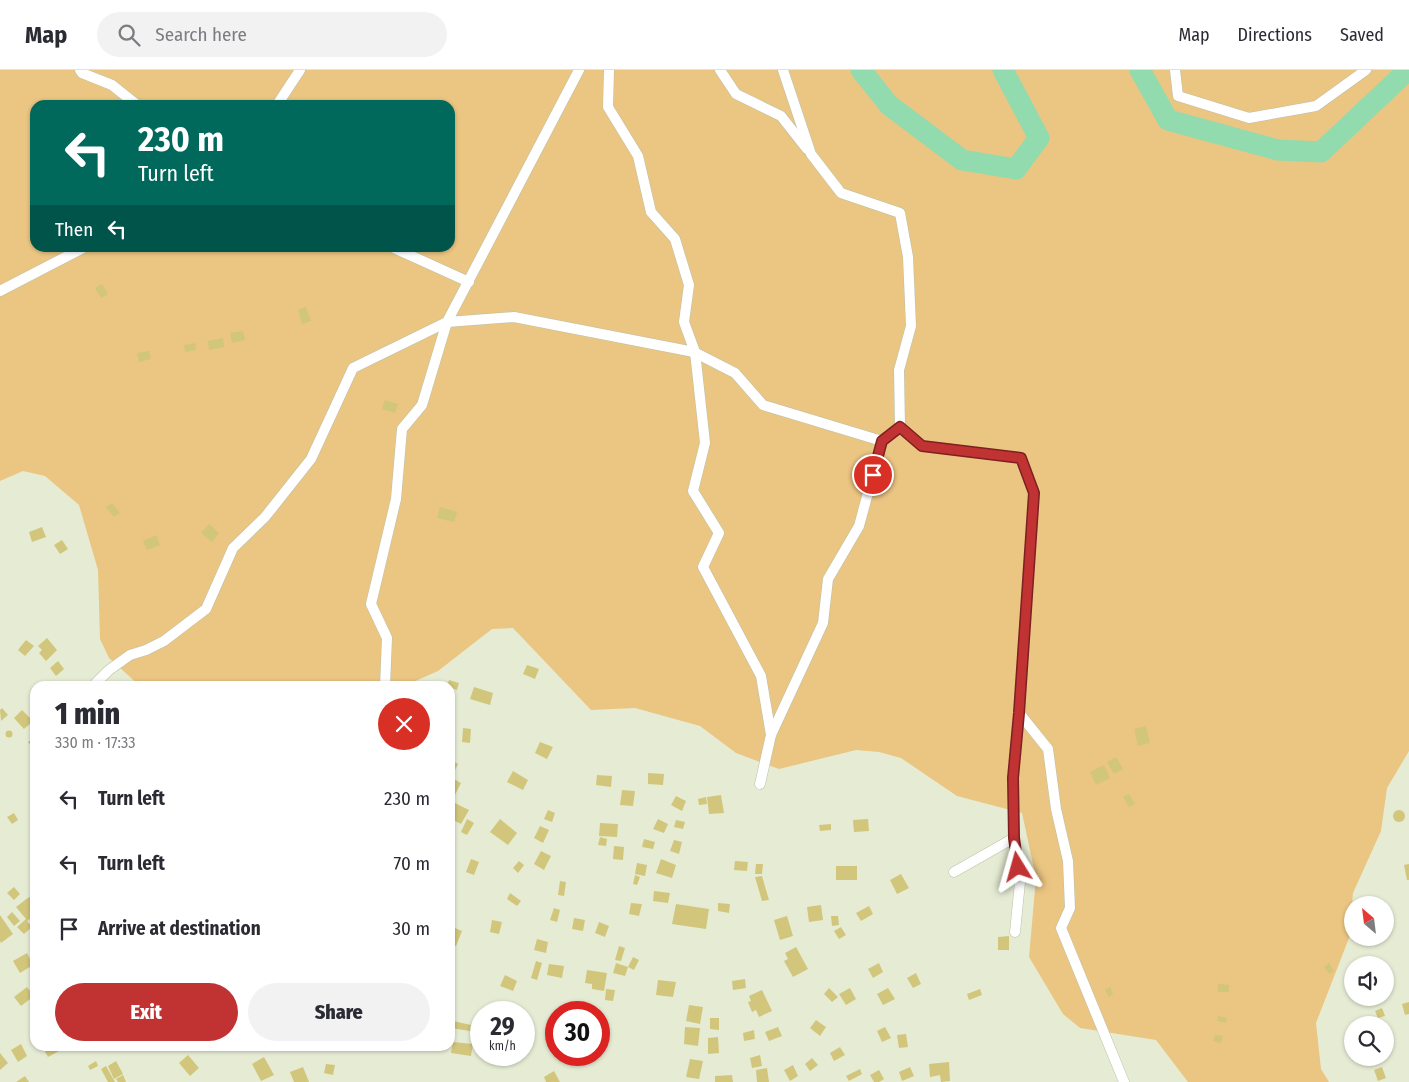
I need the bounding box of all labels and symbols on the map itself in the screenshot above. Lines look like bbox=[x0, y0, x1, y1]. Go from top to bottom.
pin bbox=[852, 454, 894, 496]
position arrow bbox=[991, 840, 1043, 892]
north arrow bbox=[1344, 896, 1394, 946]
speed limit sign: 30 bbox=[545, 1001, 610, 1066]

